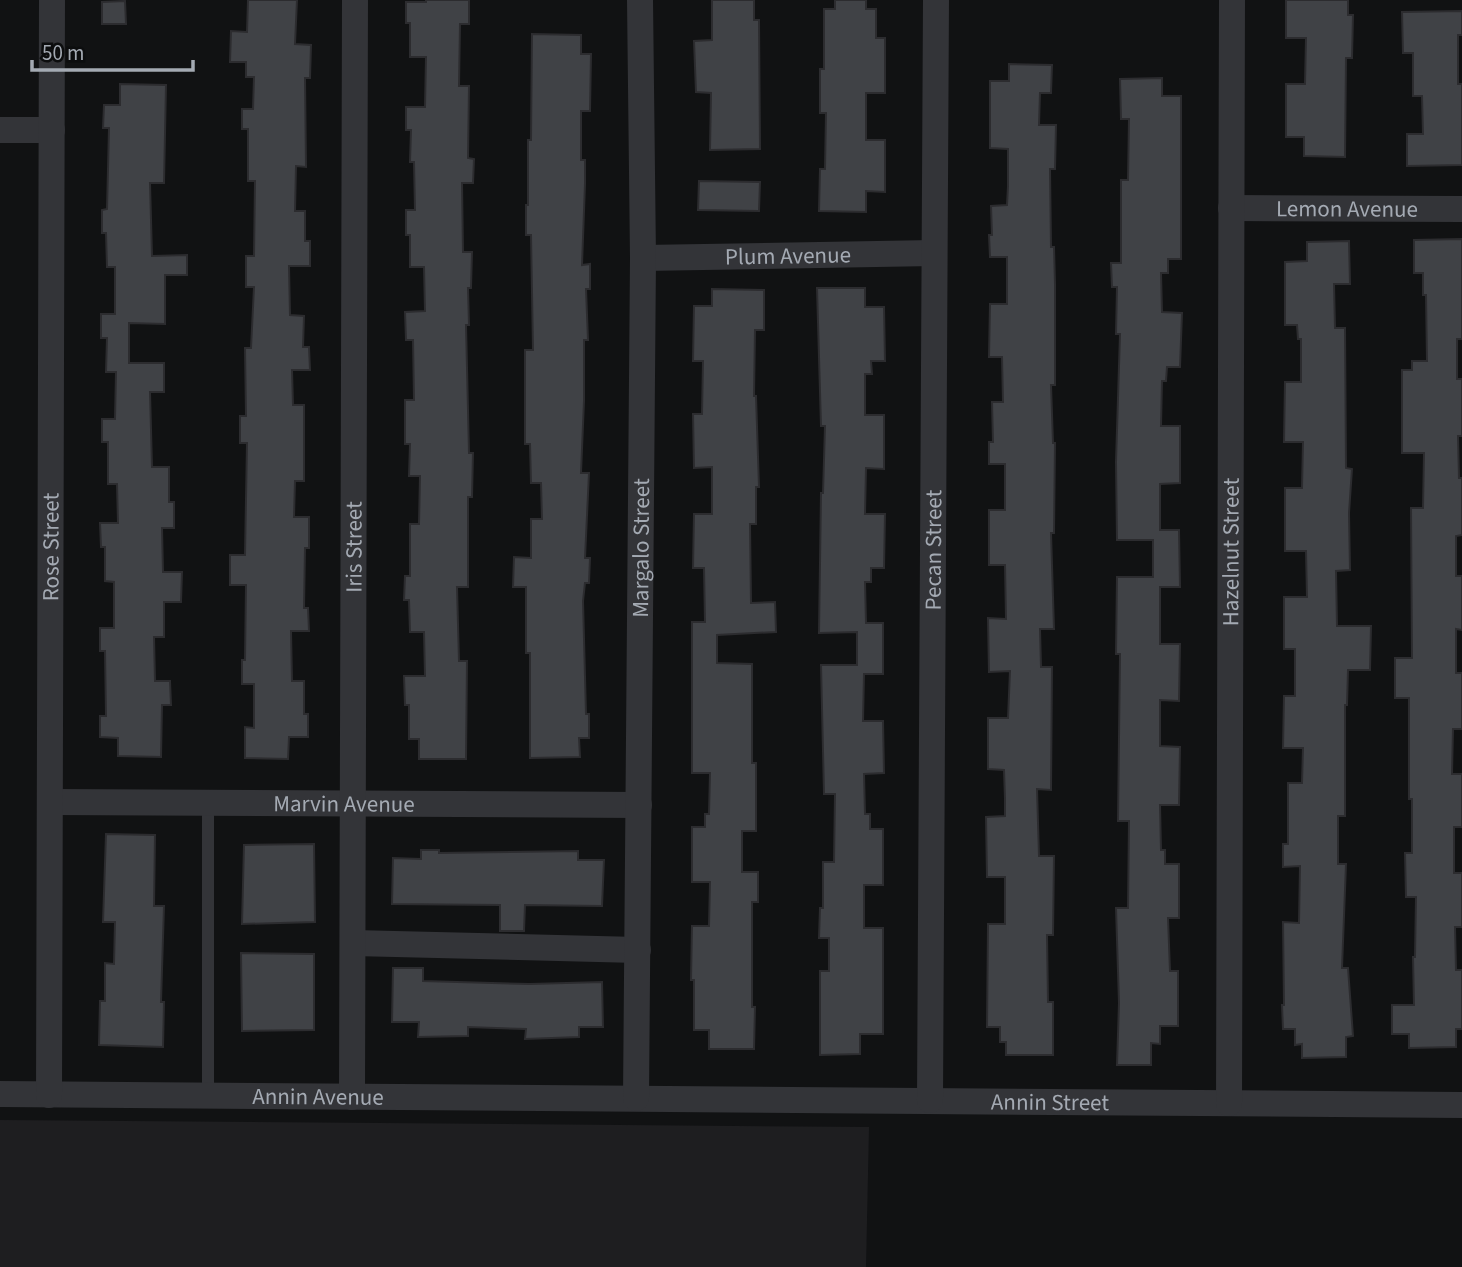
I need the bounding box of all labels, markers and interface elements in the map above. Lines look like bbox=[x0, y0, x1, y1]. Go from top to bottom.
scale bar bbox=[32, 28, 192, 72]
text: 50 m bbox=[42, 38, 84, 68]
street label: Lemon Avenue bbox=[1276, 192, 1418, 225]
street label: Plum Avenue bbox=[725, 238, 851, 273]
street label: Hazelnut Street bbox=[1214, 477, 1247, 626]
street label: Margalo Street bbox=[624, 478, 658, 618]
street label: Pecan Street bbox=[916, 489, 950, 610]
street label: Rose Street bbox=[34, 492, 67, 601]
street label: Iris Street bbox=[337, 501, 370, 593]
street label: Marvin Avenue bbox=[273, 787, 415, 820]
street label: Annin Avenue bbox=[252, 1079, 384, 1113]
street label: Annin Street bbox=[991, 1085, 1109, 1119]

